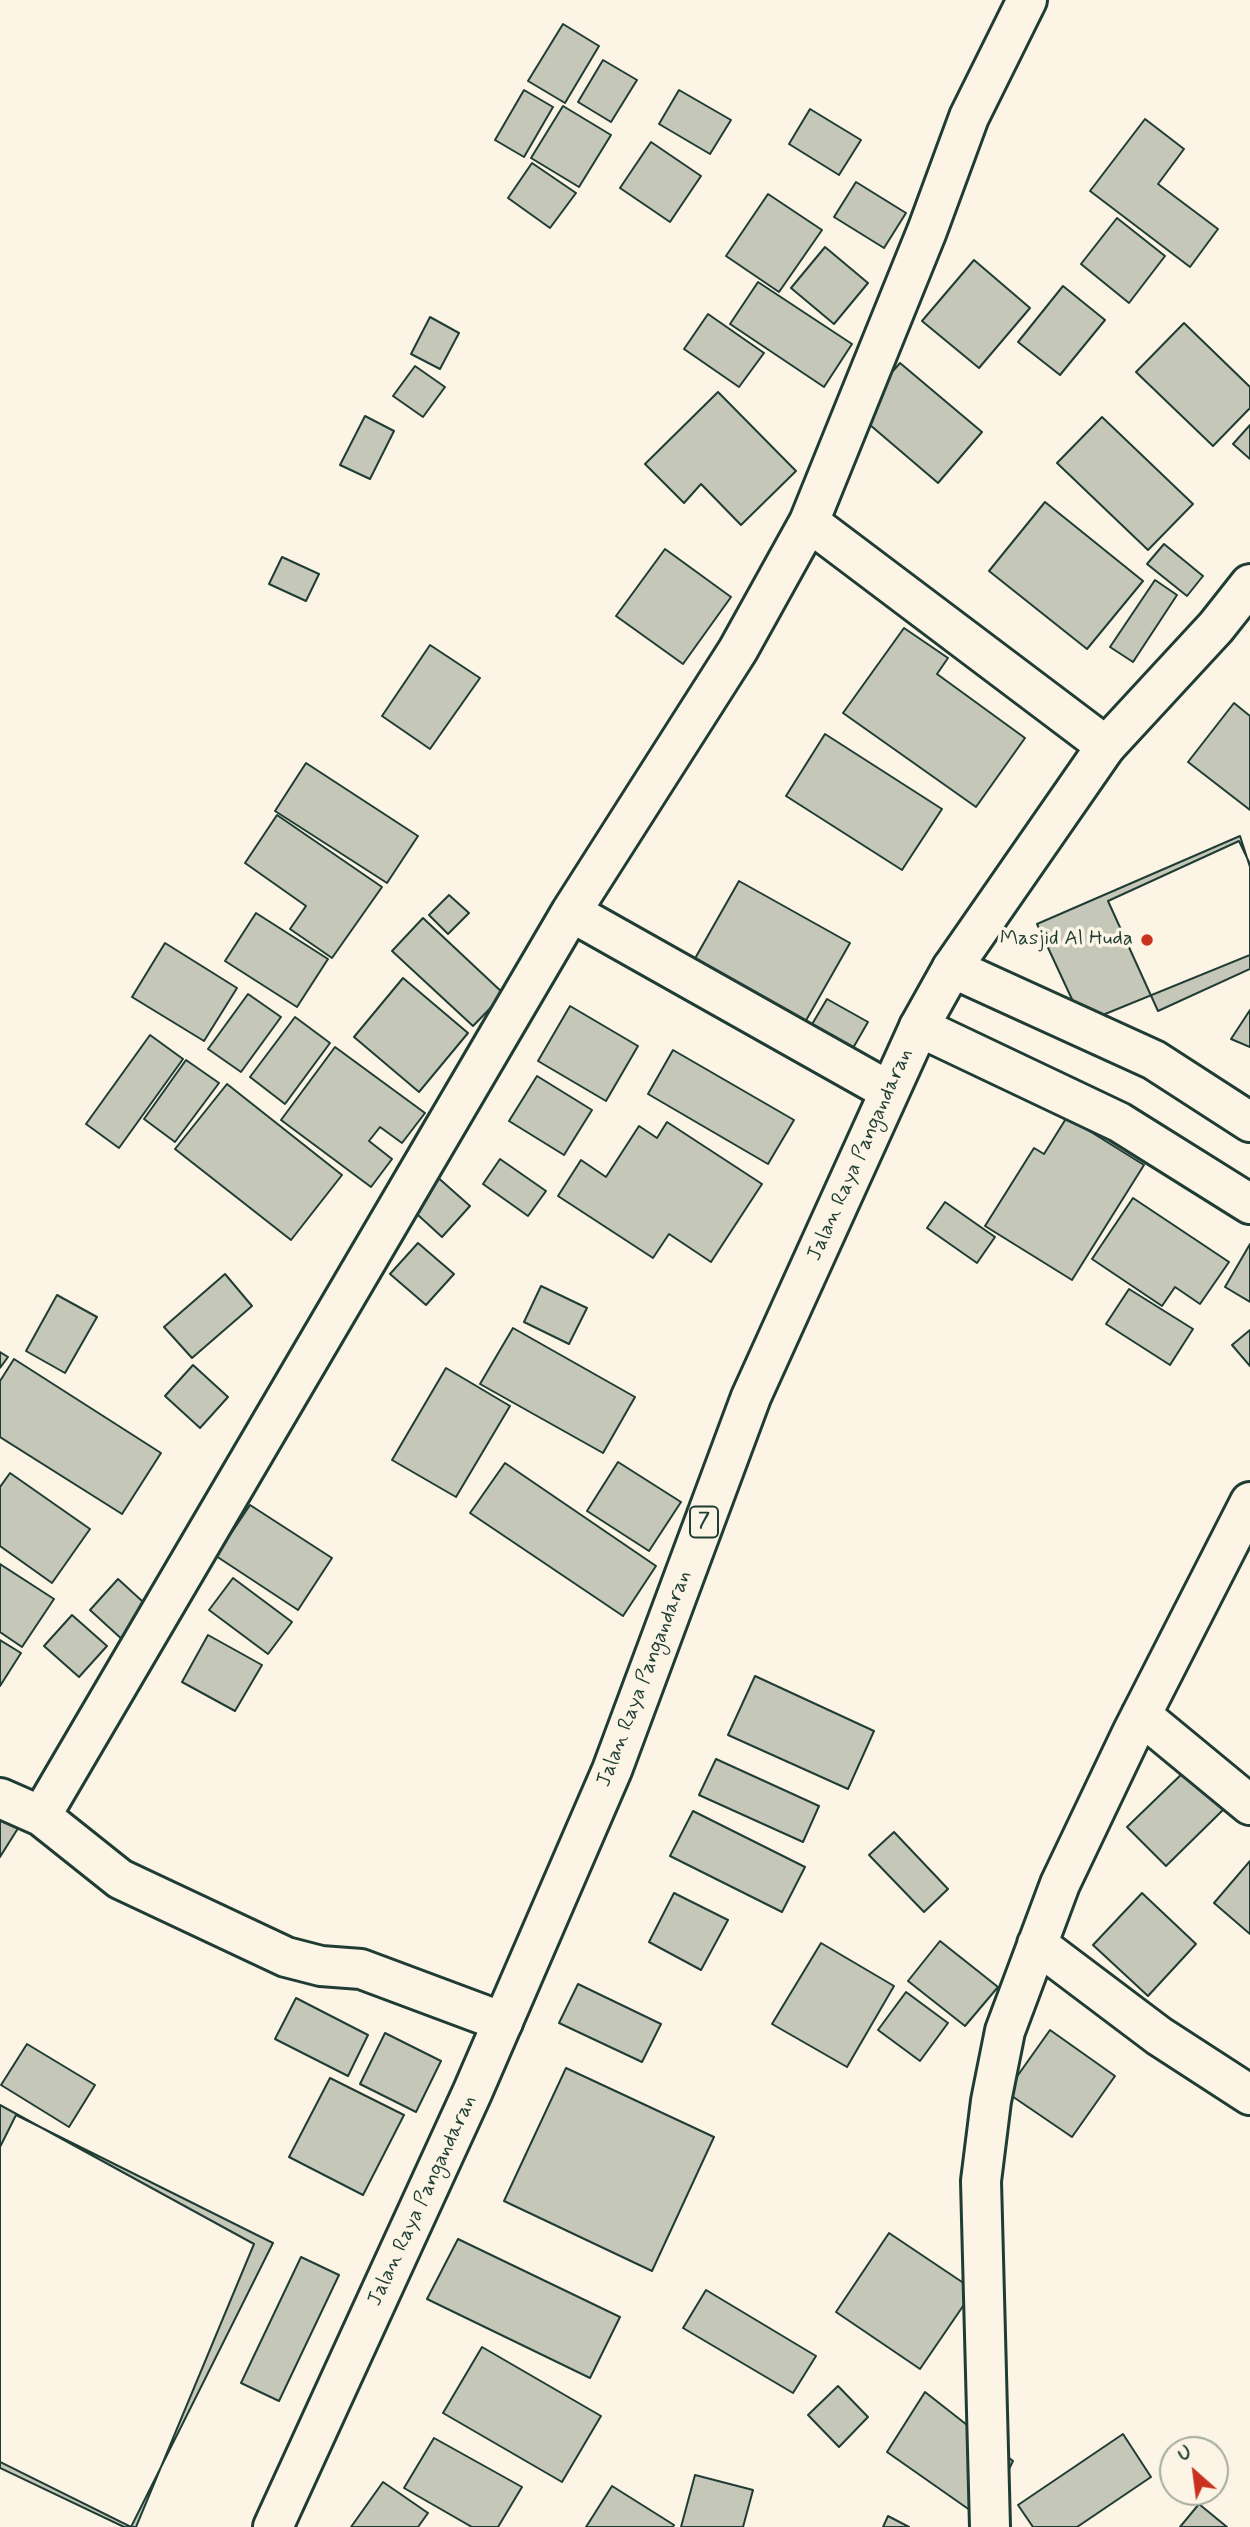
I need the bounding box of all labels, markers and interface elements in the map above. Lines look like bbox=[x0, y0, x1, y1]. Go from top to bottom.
place label: Masjid Al Huda bbox=[1000, 927, 1133, 953]
marker: Masjid Al Huda bbox=[1139, 932, 1155, 948]
street label: Jalan Raya Pangandaran bbox=[803, 1045, 919, 1265]
road number: 7 bbox=[690, 1506, 718, 1538]
street label: Jalan Raya Pangandaran bbox=[592, 1567, 698, 1791]
street label: Jalan Raya Pangandaran bbox=[363, 2092, 483, 2310]
north arrow bbox=[1159, 2436, 1229, 2506]
text: U bbox=[1174, 2440, 1196, 2468]

